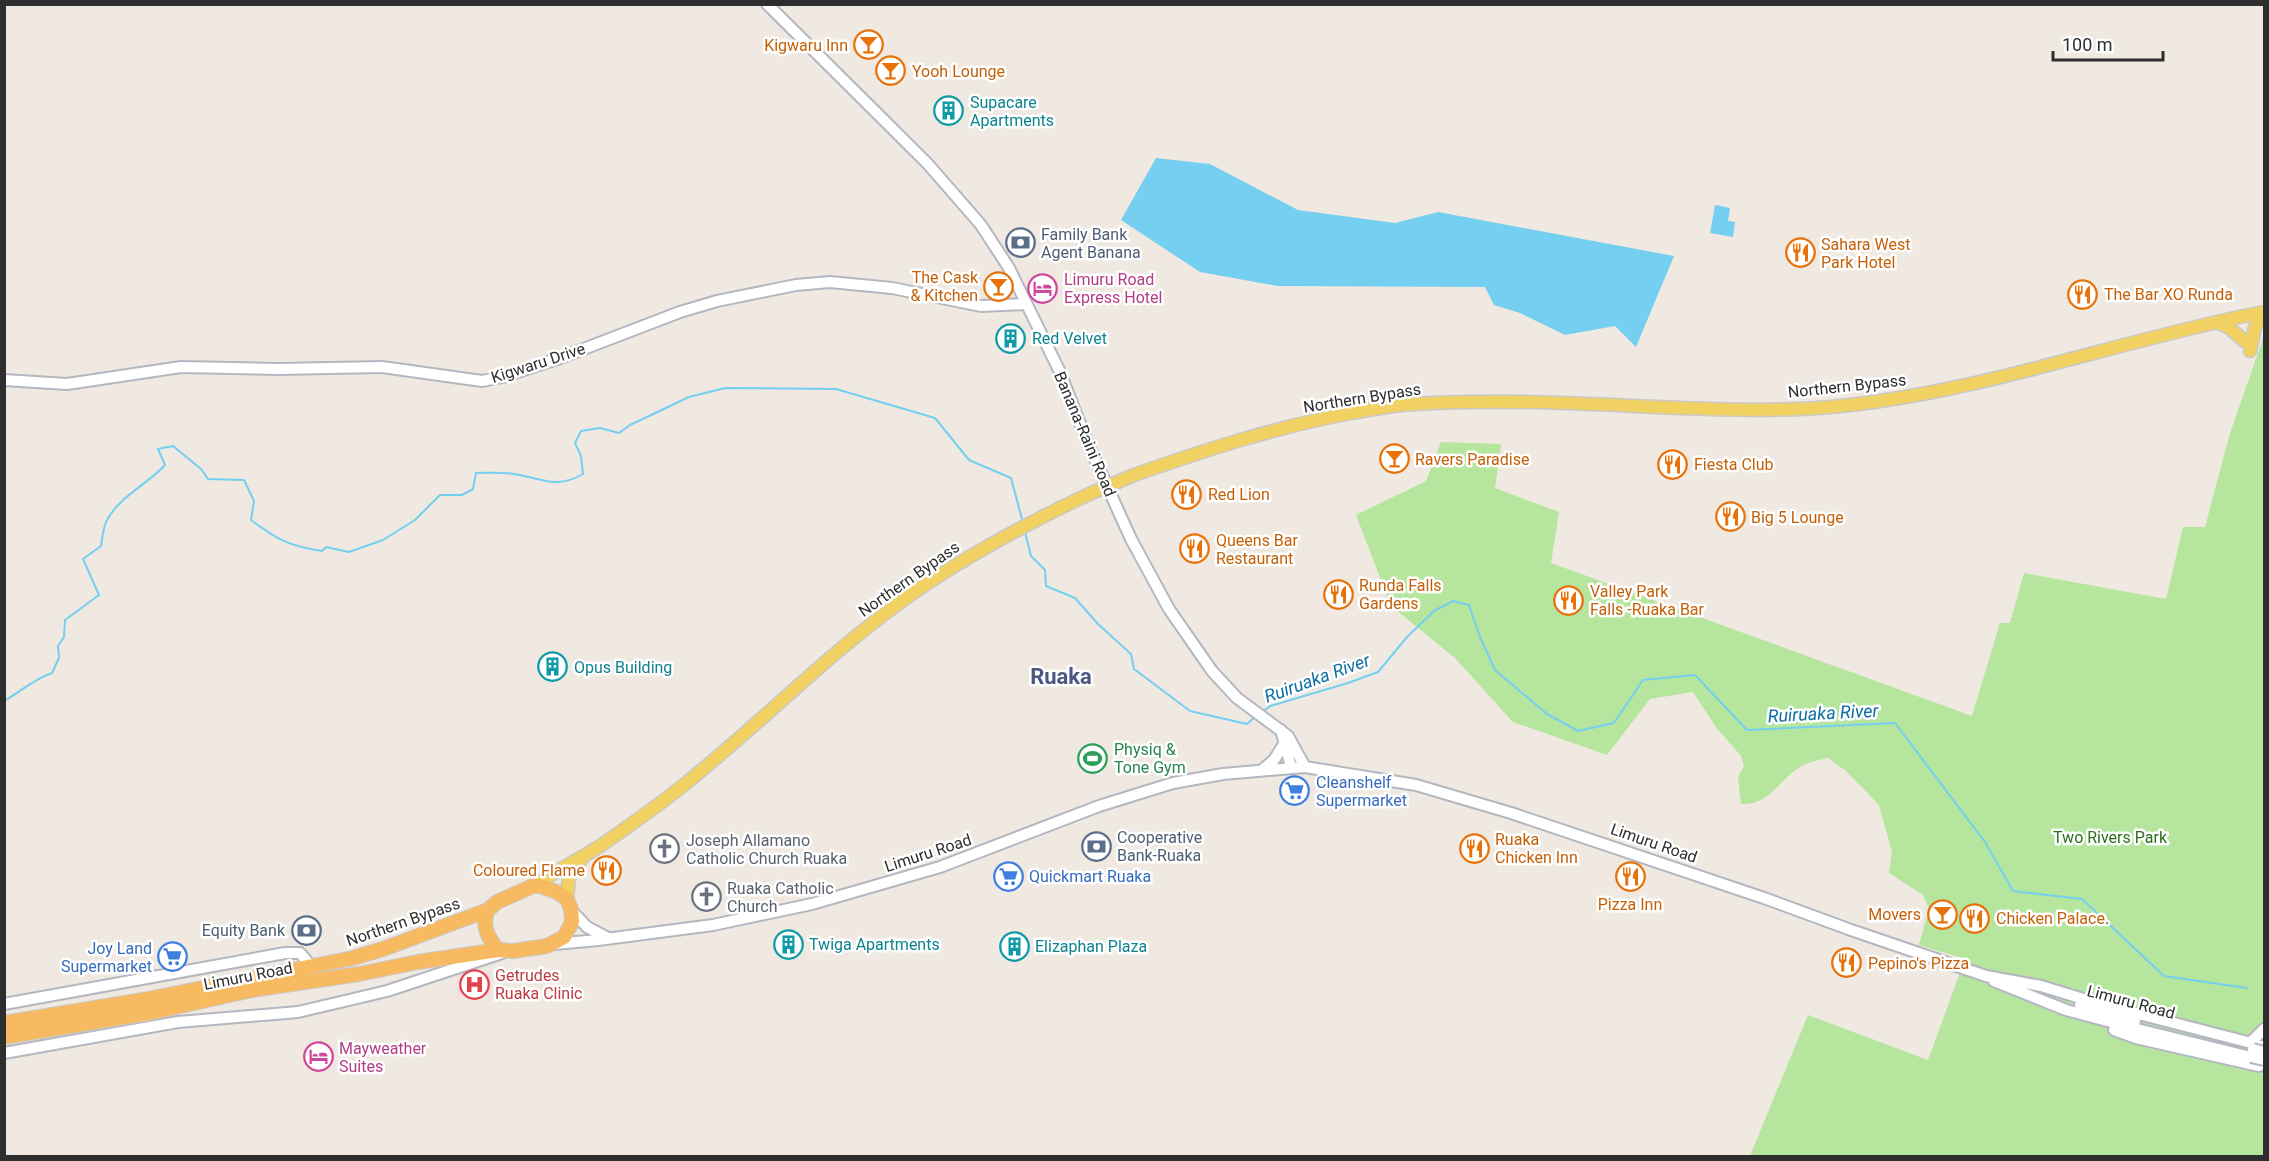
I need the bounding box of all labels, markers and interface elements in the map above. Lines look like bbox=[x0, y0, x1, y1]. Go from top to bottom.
scale bar bbox=[2053, 24, 2162, 62]
bar icon: Kigwaru Inn bbox=[853, 29, 885, 61]
text: 100 m bbox=[2062, 34, 2113, 55]
place label: Kigwaru Inn bbox=[764, 36, 848, 55]
bar icon: Yooh Lounge bbox=[875, 55, 907, 87]
place label: Yooh Lounge bbox=[912, 62, 1005, 81]
place label: Supacare Apartments bbox=[970, 93, 1054, 130]
building icon: Supacare Apartments bbox=[933, 95, 965, 127]
place label: Family Bank Agent Banana bbox=[1041, 225, 1141, 262]
bank icon: Family Bank Agent Banana bbox=[1004, 227, 1036, 259]
place label: Sahara West Park Hotel bbox=[1821, 235, 1910, 272]
restaurant icon: Sahara West Park Hotel bbox=[1784, 237, 1816, 269]
place label: The Cask & Kitchen bbox=[910, 268, 979, 305]
bar icon: The Cask & Kitchen bbox=[983, 270, 1015, 302]
place label: Limuru Road Express Hotel bbox=[1064, 270, 1162, 307]
hotel icon: Limuru Road Express Hotel bbox=[1027, 272, 1059, 304]
restaurant icon: The Bar XO Runda bbox=[2067, 278, 2099, 310]
place label: The Bar XO Runda bbox=[2104, 285, 2233, 304]
building icon: Red Velvet bbox=[995, 322, 1027, 354]
place label: Red Velvet bbox=[1032, 329, 1107, 348]
street label: Kigwaru Drive bbox=[489, 339, 587, 387]
street label: Banana-Raini Road bbox=[1050, 369, 1120, 499]
street label: Northern Bypass bbox=[1787, 370, 1907, 402]
street label: Northern Bypass bbox=[1302, 379, 1422, 417]
bar icon: Ravers Paradise bbox=[1378, 443, 1410, 475]
restaurant icon: Fiesta Club bbox=[1657, 448, 1689, 480]
place label: Ravers Paradise bbox=[1415, 450, 1529, 469]
place label: Fiesta Club bbox=[1694, 455, 1774, 474]
restaurant icon: Red Lion bbox=[1171, 478, 1203, 510]
place label: Red Lion bbox=[1208, 485, 1270, 504]
restaurant icon: Big 5 Lounge bbox=[1714, 501, 1746, 533]
place label: Big 5 Lounge bbox=[1751, 508, 1844, 527]
place label: Queens Bar Restaurant bbox=[1216, 531, 1299, 568]
restaurant icon: Queens Bar Restaurant bbox=[1179, 533, 1211, 565]
street label: Northern Bypass bbox=[855, 537, 963, 621]
place label: Runda Falls Gardens bbox=[1359, 576, 1442, 613]
restaurant icon: Runda Falls Gardens bbox=[1322, 578, 1354, 610]
place label: Valley Park Falls -Ruaka Bar bbox=[1590, 582, 1705, 619]
restaurant icon: Valley Park Falls -Ruaka Bar bbox=[1553, 584, 1585, 616]
water label: Ruiruaka River bbox=[1261, 649, 1374, 707]
building icon: Opus Building bbox=[537, 651, 569, 683]
place label: Opus Building bbox=[574, 658, 672, 677]
district label: Ruaka bbox=[1030, 664, 1092, 689]
water label: Ruiruaka River bbox=[1767, 700, 1880, 726]
place label: Physiq & Tone Gym bbox=[1114, 740, 1186, 777]
sports icon: Physiq & Tone Gym bbox=[1077, 742, 1109, 774]
place label: Cleanshelf Supermarket bbox=[1316, 773, 1407, 810]
supermarket icon: Cleanshelf Supermarket bbox=[1279, 775, 1311, 807]
street label: Limuru Road bbox=[1608, 819, 1700, 867]
place label: Cooperative Bank-Ruaka bbox=[1117, 828, 1202, 865]
park label: Two Rivers Park bbox=[2053, 828, 2168, 847]
street label: Limuru Road bbox=[882, 830, 974, 876]
bank icon: Cooperative Bank-Ruaka bbox=[1080, 830, 1112, 862]
place label: Ruaka Chicken Inn bbox=[1495, 830, 1578, 867]
place label: Joseph Allamano Catholic Church Ruaka bbox=[686, 831, 847, 868]
restaurant icon: Ruaka Chicken Inn bbox=[1458, 832, 1490, 864]
church icon: Joseph Allamano Catholic Church Ruaka bbox=[649, 833, 681, 865]
restaurant icon: Coloured Flame bbox=[590, 854, 622, 886]
supermarket icon: Quickmart Ruaka bbox=[992, 860, 1024, 892]
restaurant icon: Pizza Inn bbox=[1614, 860, 1646, 892]
place label: Coloured Flame bbox=[473, 861, 585, 880]
place label: Quickmart Ruaka bbox=[1029, 867, 1151, 886]
place label: Ruaka Catholic Church bbox=[727, 879, 834, 916]
church icon: Ruaka Catholic Church bbox=[690, 881, 722, 913]
street label: Northern Bypass bbox=[344, 894, 462, 950]
place label: Pizza Inn bbox=[1598, 895, 1662, 914]
bar icon: Movers bbox=[1926, 898, 1958, 930]
restaurant icon: Chicken Palace. bbox=[1959, 902, 1991, 934]
place label: Movers bbox=[1868, 905, 1921, 924]
place label: Chicken Palace. bbox=[1996, 909, 2109, 928]
bank icon: Equity Bank bbox=[290, 914, 322, 946]
place label: Equity Bank bbox=[202, 921, 286, 940]
building icon: Twiga Apartments bbox=[772, 928, 804, 960]
building icon: Elizaphan Plaza bbox=[998, 930, 1030, 962]
place label: Twiga Apartments bbox=[809, 935, 940, 954]
place label: Elizaphan Plaza bbox=[1035, 937, 1147, 956]
place label: Joy Land Supermarket bbox=[61, 939, 152, 976]
supermarket icon: Joy Land Supermarket bbox=[157, 941, 189, 973]
restaurant icon: Pepino's Pizza bbox=[1831, 947, 1863, 979]
place label: Pepino's Pizza bbox=[1868, 954, 1969, 973]
street label: Limuru Road bbox=[202, 958, 294, 994]
place label: Getrudes Ruaka Clinic bbox=[495, 966, 582, 1003]
hospital icon: Getrudes Ruaka Clinic bbox=[458, 968, 490, 1000]
street label: Limuru Road bbox=[2085, 981, 2177, 1023]
place label: Mayweather Suites bbox=[339, 1039, 427, 1076]
hotel icon: Mayweather Suites bbox=[302, 1041, 334, 1073]

